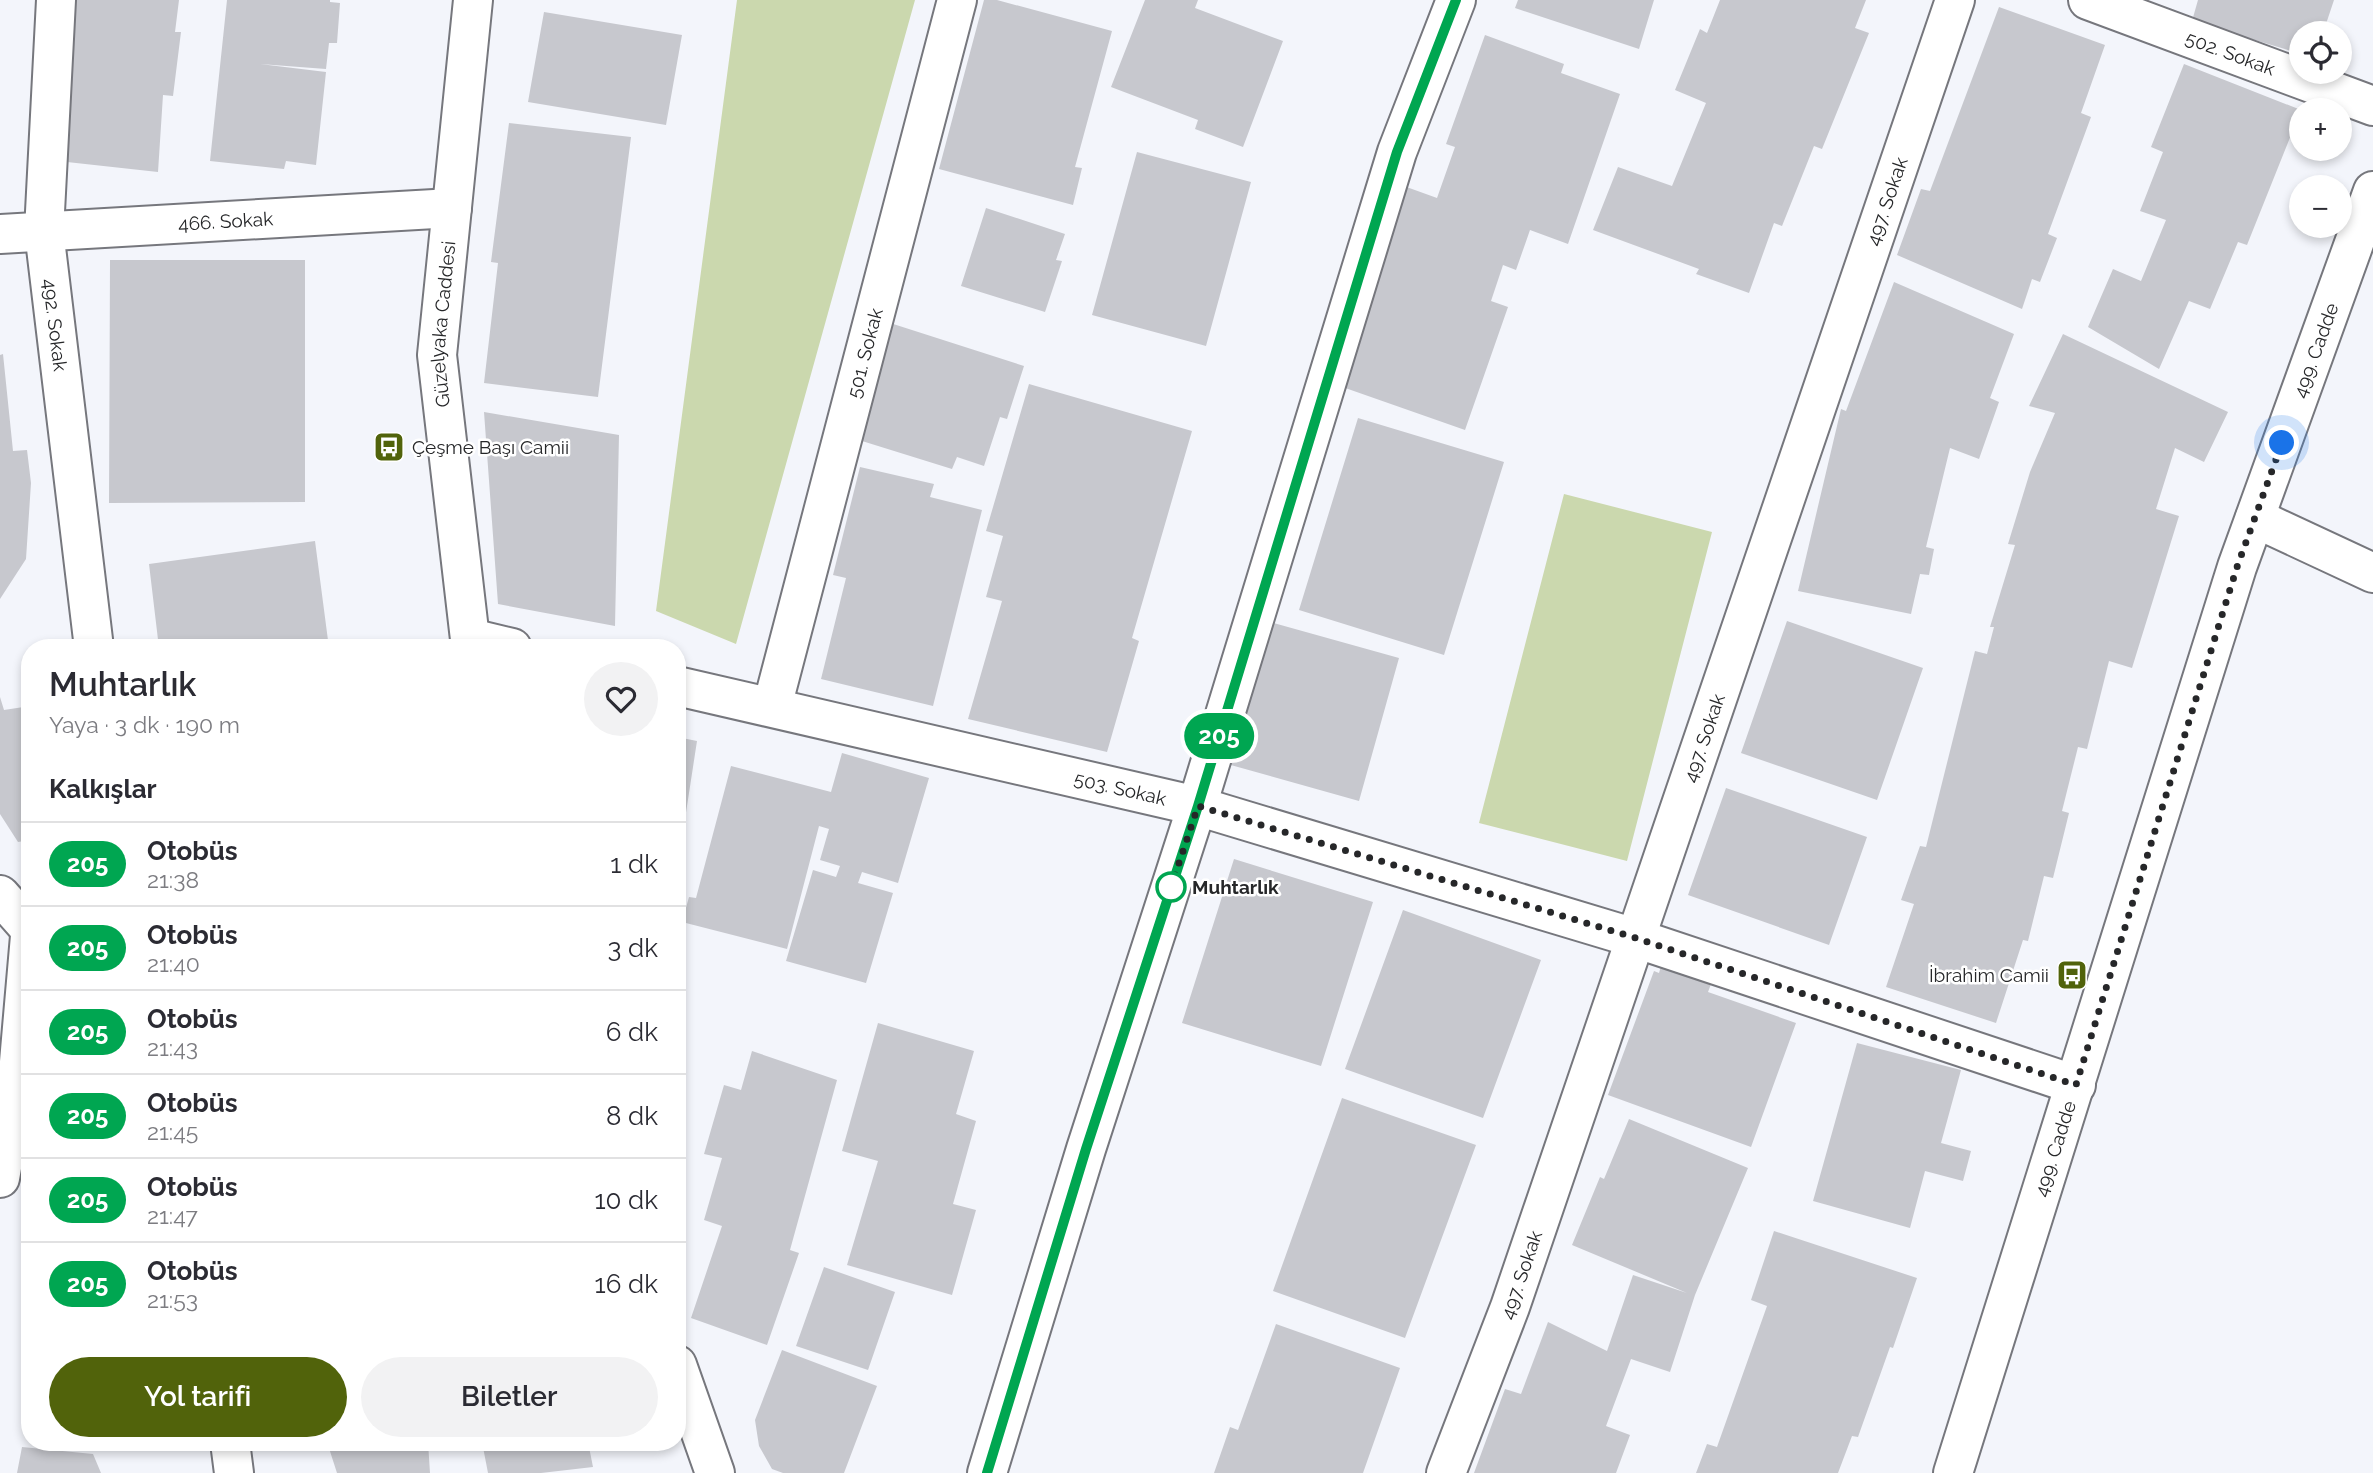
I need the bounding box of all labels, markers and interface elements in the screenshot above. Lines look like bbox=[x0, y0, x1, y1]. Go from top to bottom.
map controls bbox=[2289, 21, 2352, 238]
button: locate bbox=[2289, 21, 2352, 84]
street label: 502. Sokak bbox=[2183, 26, 2278, 80]
button: + bbox=[2289, 98, 2352, 161]
street label: 497. Sokak bbox=[1861, 154, 1912, 248]
button: − bbox=[2289, 175, 2352, 238]
street label: 466. Sokak bbox=[178, 207, 274, 235]
street label: Güzelyaka Caddesi bbox=[426, 240, 460, 409]
street label: 492. Sokak bbox=[39, 277, 72, 373]
street label: 499. Cadde bbox=[2288, 300, 2343, 401]
street label: 501. Sokak bbox=[842, 306, 887, 400]
your location bbox=[2264, 425, 2299, 460]
bus stop icon: Çeşme Başı Camii bbox=[372, 430, 406, 464]
place label: Çeşme Başı Camii bbox=[412, 436, 569, 458]
button: heart bbox=[584, 662, 658, 736]
text: Muhtarlık bbox=[49, 665, 196, 704]
street label: 497. Sokak bbox=[1678, 691, 1729, 785]
text: Yaya · 3 dk · 190 m bbox=[49, 711, 240, 738]
line badge: 205 bbox=[1179, 713, 1259, 759]
text: 205 bbox=[1198, 721, 1240, 750]
street label: 503. Sokak bbox=[1072, 767, 1169, 810]
text: Kalkışlar bbox=[49, 774, 157, 804]
text: Otobüs bbox=[147, 836, 238, 866]
text: 205 bbox=[67, 849, 108, 878]
text: 1 dk bbox=[610, 849, 658, 879]
text: 21:38 bbox=[147, 866, 199, 893]
marker: Muhtarlık bbox=[1156, 872, 1186, 902]
place label: Muhtarlık bbox=[1192, 876, 1279, 898]
text: Otobüs bbox=[147, 920, 238, 950]
text: 205 bbox=[67, 933, 108, 962]
text: 3 dk bbox=[608, 933, 658, 963]
text: 21:40 bbox=[147, 950, 200, 977]
bus stop icon: İbrahim Camii bbox=[2055, 958, 2089, 992]
place label: İbrahim Camii bbox=[1929, 964, 2049, 986]
text: Otobüs bbox=[147, 1004, 238, 1034]
text: 205 bbox=[67, 1017, 108, 1046]
text: 6 dk bbox=[606, 1017, 658, 1047]
text: 21:43 bbox=[147, 1034, 198, 1061]
text: Otobüs bbox=[147, 1088, 238, 1118]
street label: 499. Cadde bbox=[2029, 1098, 2080, 1199]
text: 205 bbox=[67, 1101, 108, 1130]
text: 8 dk bbox=[606, 1101, 658, 1131]
text: 21:45 bbox=[147, 1118, 198, 1145]
text: Otobüs bbox=[147, 1172, 238, 1202]
text: 205 bbox=[67, 1185, 108, 1214]
text: 10 dk bbox=[594, 1185, 658, 1215]
text: 21:47 bbox=[147, 1202, 198, 1229]
street label: 497. Sokak bbox=[1495, 1228, 1546, 1322]
text: Otobüs bbox=[147, 1256, 238, 1286]
text: 205 bbox=[67, 1269, 108, 1298]
text: 16 dk bbox=[595, 1269, 658, 1299]
text: 21:53 bbox=[147, 1286, 198, 1313]
button: Yol tarifi bbox=[49, 1357, 347, 1437]
button: Biletler bbox=[361, 1357, 658, 1437]

